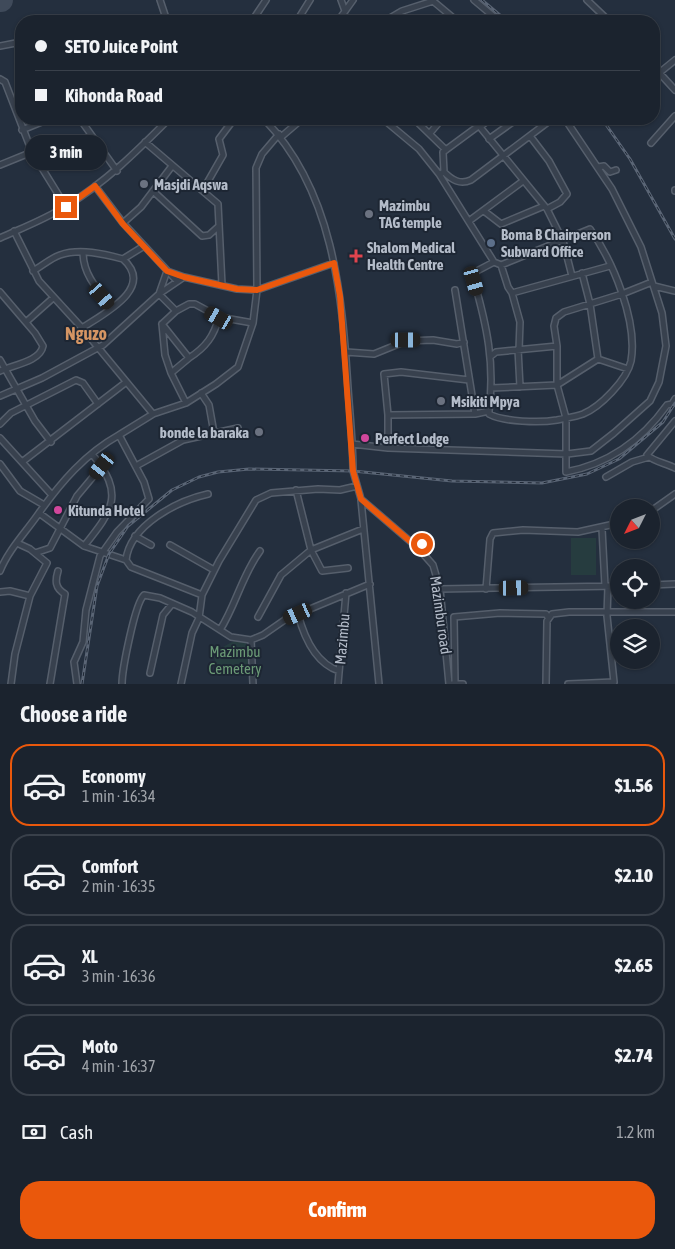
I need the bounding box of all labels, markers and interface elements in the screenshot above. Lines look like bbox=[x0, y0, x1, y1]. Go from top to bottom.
text: SETO Juice Point bbox=[65, 35, 178, 57]
text: Kihonda Road bbox=[65, 84, 163, 106]
callout: 3 min bbox=[25, 134, 107, 170]
text: 3 min bbox=[50, 143, 82, 161]
place label: Masjdi Aqswa bbox=[154, 176, 228, 193]
marker: Masjdi Aqswa bbox=[138, 178, 150, 190]
route end bbox=[55, 196, 77, 218]
place label: Mazimbu TAG temple bbox=[379, 197, 442, 231]
marker: Mazimbu TAG temple bbox=[363, 208, 375, 220]
place label: Boma B Chairperson Subward Office bbox=[501, 226, 611, 260]
marker: Boma B Chairperson Subward Office bbox=[485, 237, 497, 249]
place label: Shalom Medical Health Centre bbox=[367, 239, 456, 273]
marker: Shalom Medical Health Centre bbox=[349, 249, 363, 263]
car bbox=[462, 265, 485, 297]
car bbox=[86, 280, 117, 312]
car bbox=[202, 304, 235, 332]
district label: Nguzo bbox=[65, 323, 107, 344]
car bbox=[391, 333, 421, 348]
place label: Msikiti Mpya bbox=[451, 393, 520, 410]
marker: Msikiti Mpya bbox=[435, 395, 447, 407]
place label: bonde la baraka bbox=[160, 424, 249, 441]
marker: bonde la baraka bbox=[253, 426, 265, 438]
place label: Perfect Lodge bbox=[375, 430, 449, 447]
marker: Perfect Lodge bbox=[359, 432, 371, 444]
car bbox=[86, 450, 117, 482]
north arrow bbox=[610, 499, 660, 549]
map controls bbox=[610, 499, 660, 669]
place label: Kitunda Hotel bbox=[68, 502, 146, 519]
marker: Kitunda Hotel bbox=[52, 504, 64, 516]
route start bbox=[411, 533, 433, 555]
button: locate bbox=[610, 559, 660, 609]
street label: Mazimbu road bbox=[427, 575, 455, 655]
car bbox=[498, 580, 529, 596]
car bbox=[281, 601, 314, 627]
street label: Mazimbu bbox=[331, 613, 353, 665]
button: layers bbox=[610, 619, 660, 669]
park label: Mazimbu Cemetery bbox=[209, 643, 261, 677]
text: Choose a ride bbox=[20, 701, 127, 727]
icon: car bbox=[22, 763, 67, 808]
text: Economy bbox=[82, 765, 146, 787]
text: $1.56 bbox=[615, 774, 653, 796]
text: 1 min · 16:34 bbox=[82, 787, 155, 805]
icon: car bbox=[22, 853, 67, 898]
text: Comfort bbox=[82, 855, 138, 877]
text: $2.10 bbox=[615, 864, 653, 886]
text: 2 min · 16:35 bbox=[82, 877, 155, 895]
icon: car bbox=[22, 943, 67, 988]
text: XL bbox=[82, 945, 98, 967]
text: $2.65 bbox=[615, 954, 653, 976]
text: 3 min · 16:36 bbox=[82, 967, 155, 985]
icon: car bbox=[22, 1033, 67, 1078]
text: Moto bbox=[82, 1035, 118, 1057]
text: $2.74 bbox=[615, 1044, 653, 1066]
text: 4 min · 16:37 bbox=[82, 1057, 155, 1075]
icon: cash bbox=[20, 1118, 48, 1146]
text: Cash bbox=[60, 1121, 93, 1143]
text: 1.2 km bbox=[616, 1123, 655, 1141]
button: Confirm bbox=[20, 1181, 655, 1239]

